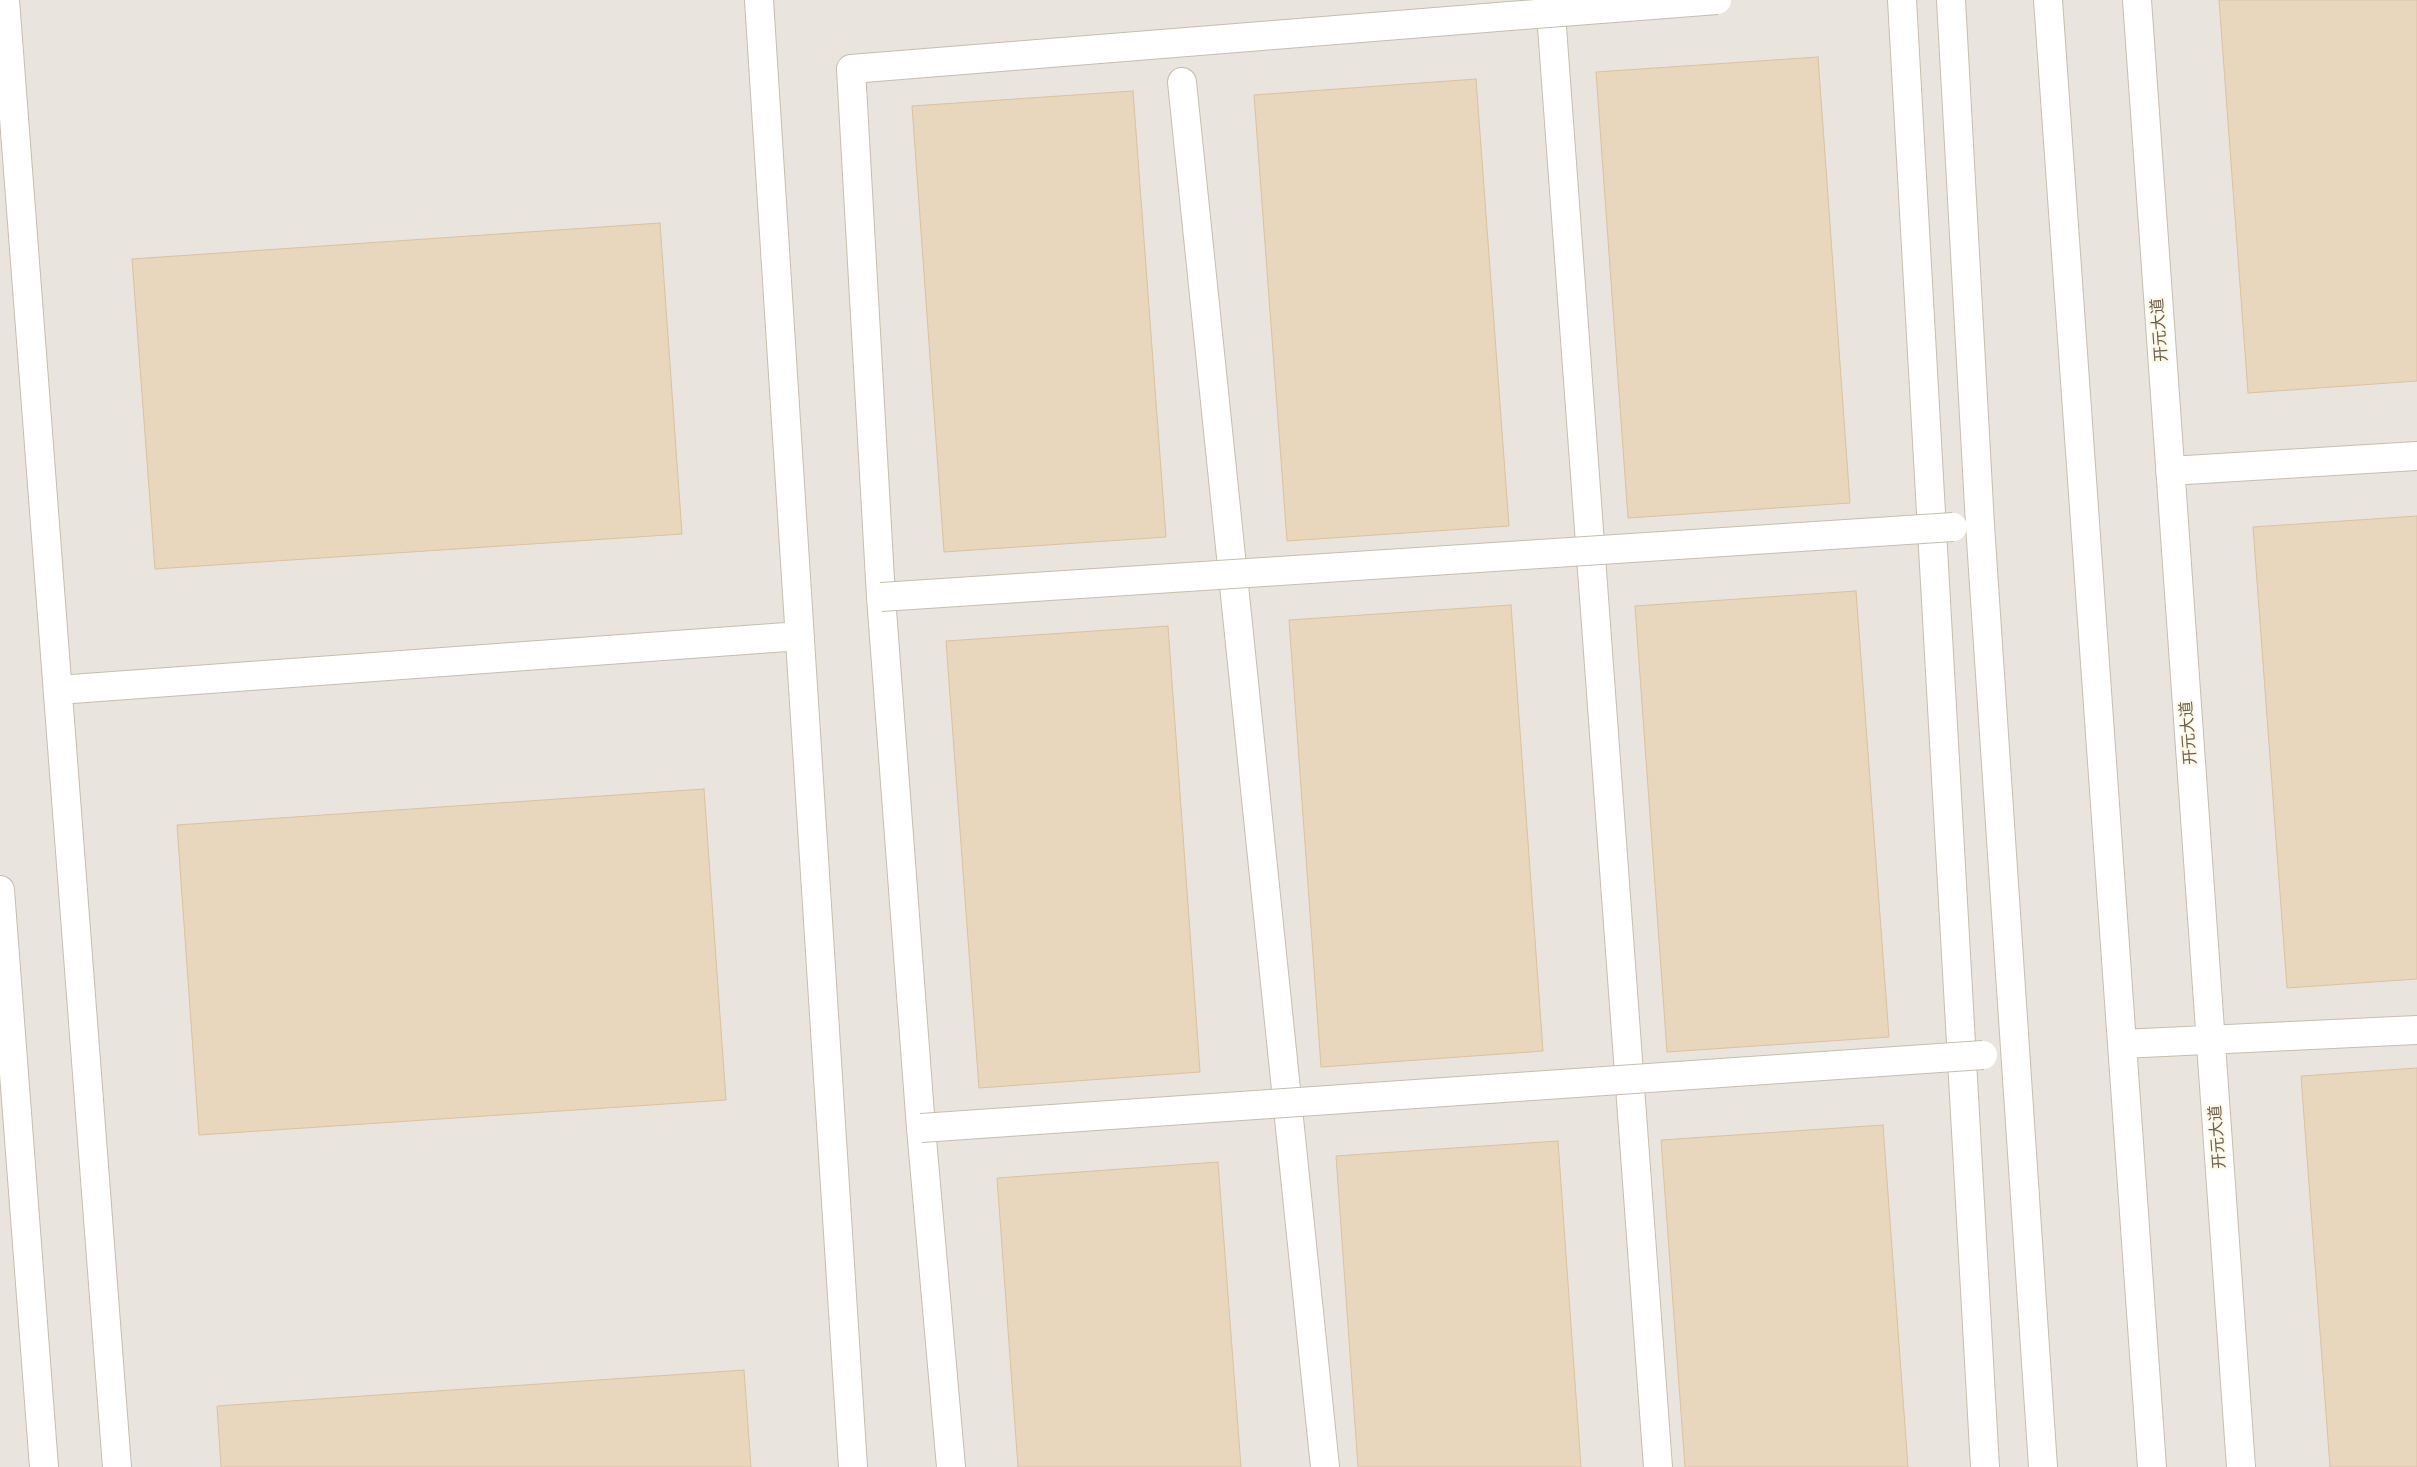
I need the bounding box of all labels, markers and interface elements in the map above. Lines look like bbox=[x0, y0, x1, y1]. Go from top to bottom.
street label: 开元大道 bbox=[2148, 297, 2172, 363]
street label: 开元大道 bbox=[2177, 700, 2201, 766]
street label: 开元大道 bbox=[2206, 1104, 2230, 1170]

